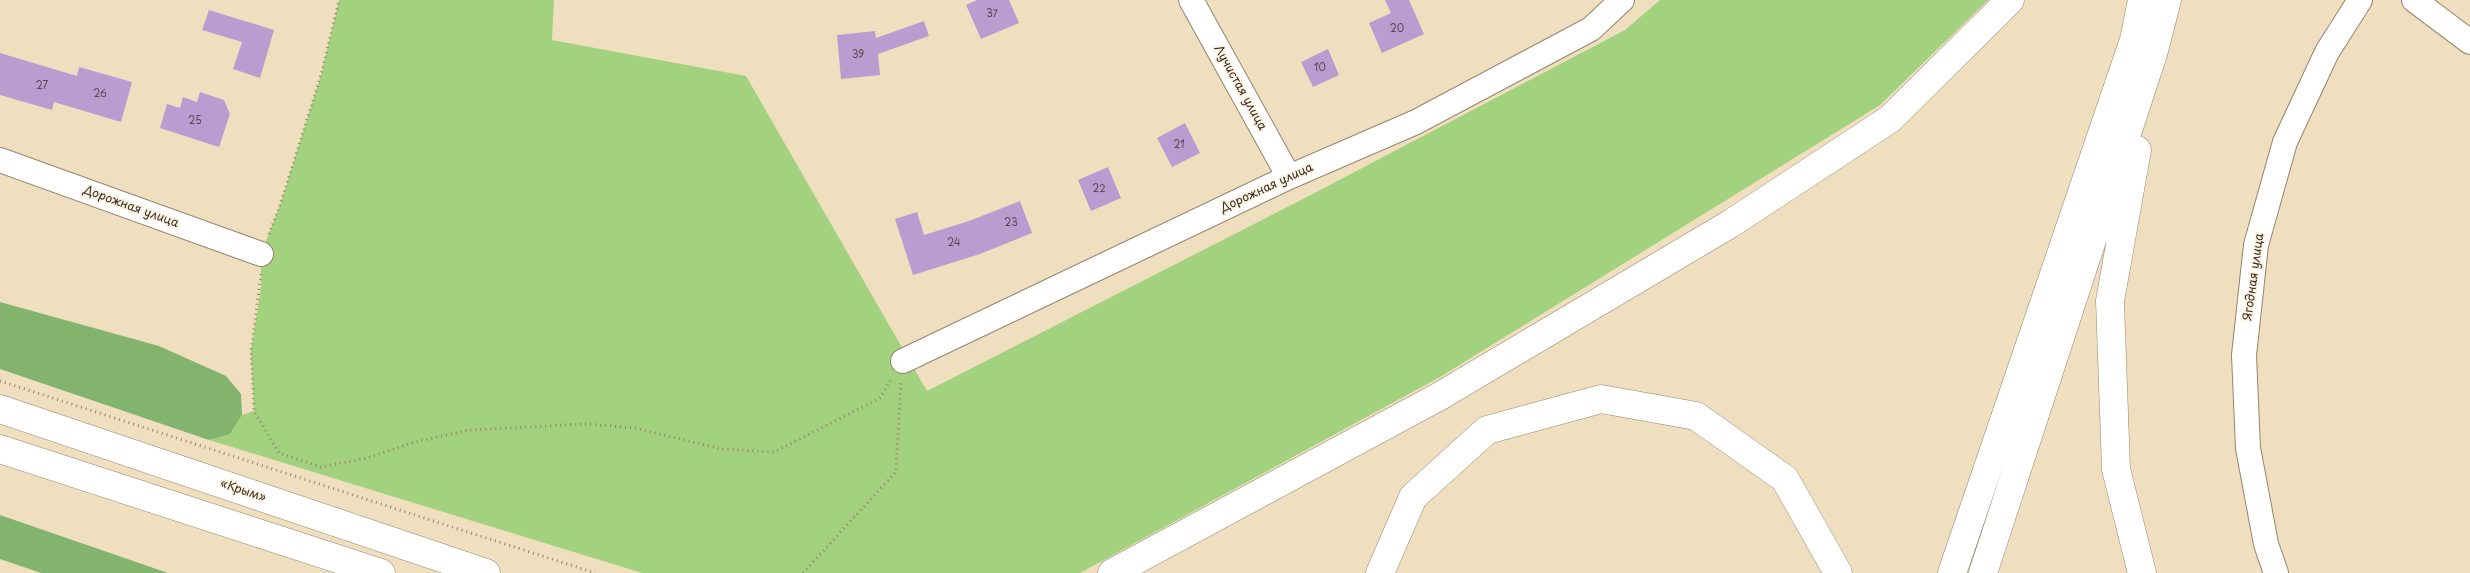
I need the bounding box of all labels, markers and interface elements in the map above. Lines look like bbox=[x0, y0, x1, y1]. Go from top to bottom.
house number: 37 bbox=[986, 8, 998, 20]
house number: 20 bbox=[1390, 23, 1404, 35]
street label: Лучистая улица bbox=[1211, 43, 1269, 133]
house number: 39 bbox=[852, 49, 864, 61]
house number: 10 bbox=[1314, 62, 1326, 74]
house number: 27 bbox=[36, 80, 48, 92]
house number: 26 bbox=[93, 88, 107, 100]
house number: 25 bbox=[188, 115, 202, 127]
house number: 21 bbox=[1173, 139, 1185, 151]
street label: Дорожная улица bbox=[1218, 160, 1316, 216]
street label: Дорожная улица bbox=[81, 183, 181, 231]
house number: 22 bbox=[1092, 183, 1106, 195]
house number: 23 bbox=[1004, 217, 1018, 229]
street label: Ягодная улица bbox=[2241, 232, 2267, 322]
house number: 24 bbox=[947, 237, 961, 249]
street label: «Крым» bbox=[218, 476, 268, 506]

